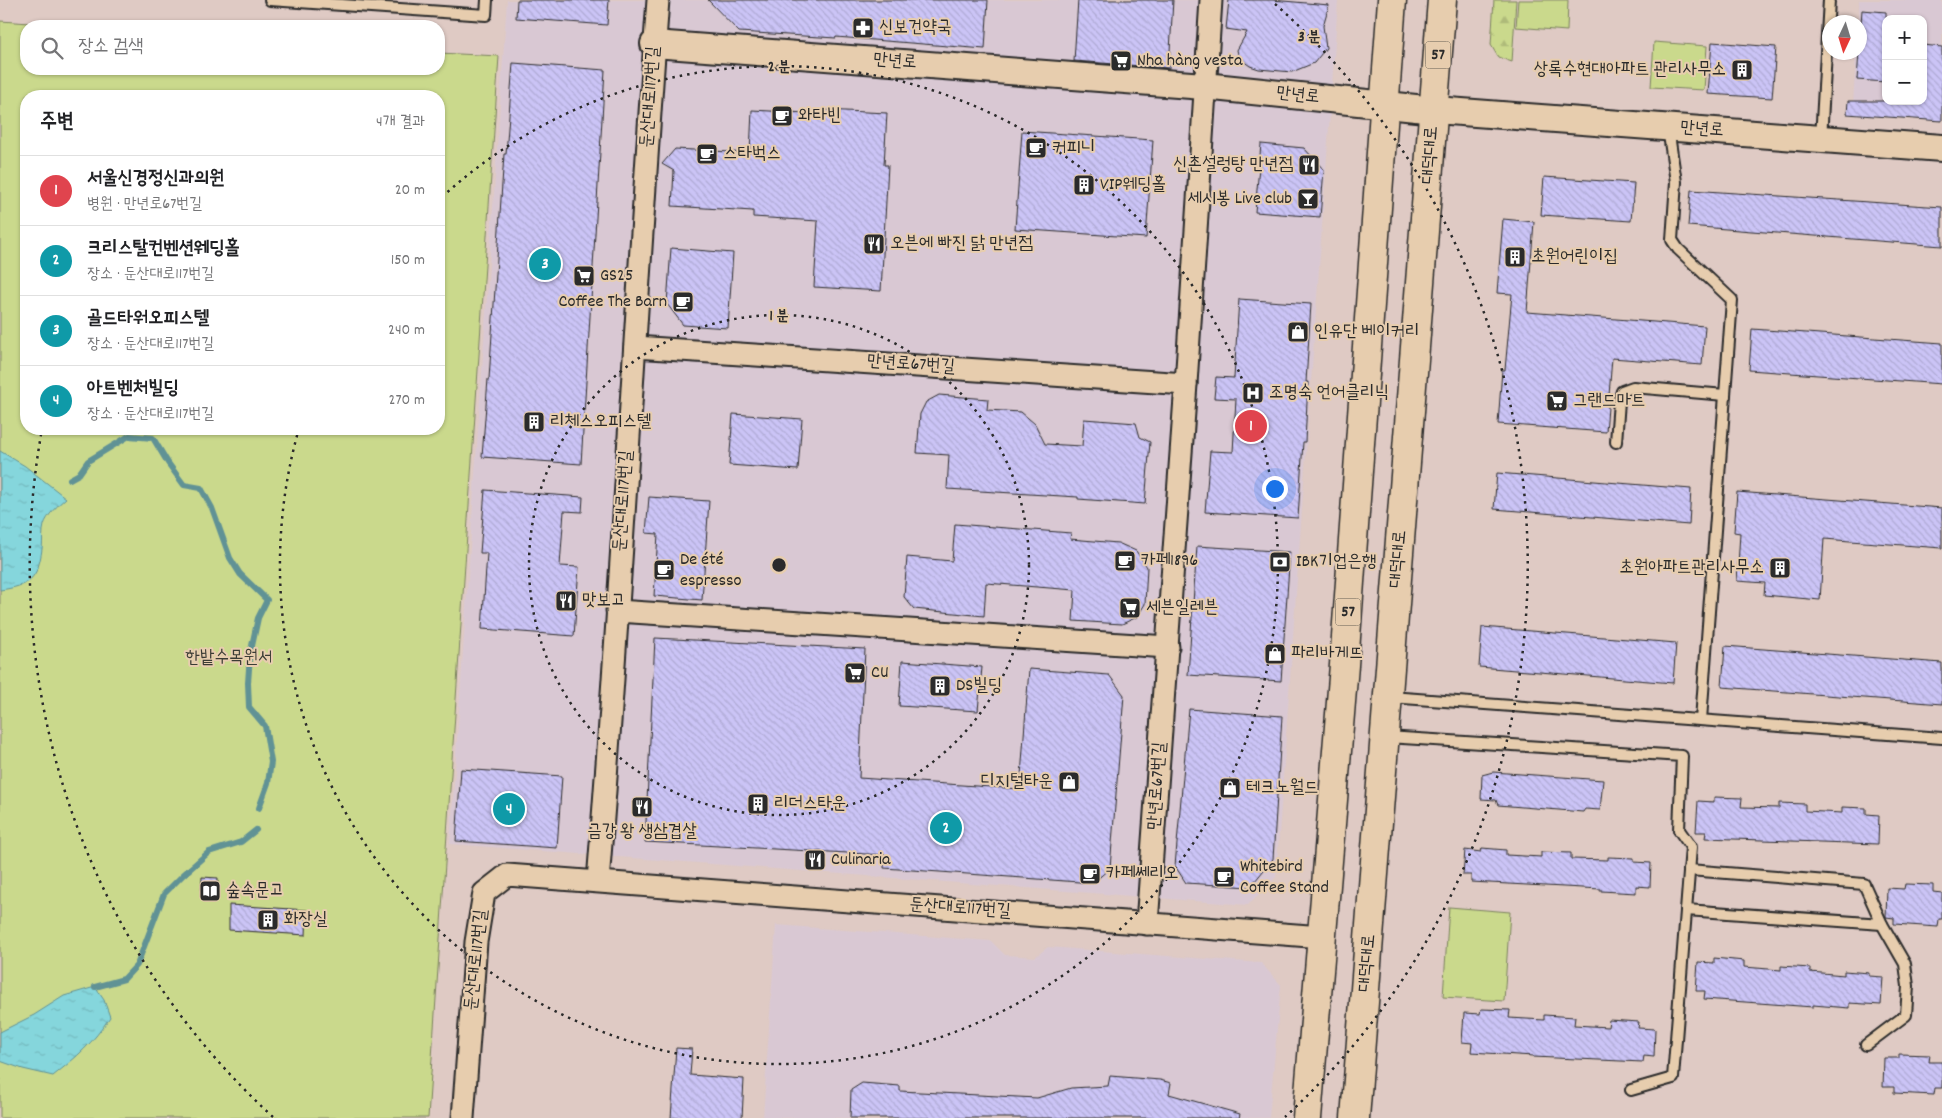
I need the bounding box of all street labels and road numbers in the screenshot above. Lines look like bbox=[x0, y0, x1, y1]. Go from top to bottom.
road number: 57 bbox=[1426, 42, 1450, 68]
street label: 둔산대로117번길 bbox=[635, 45, 667, 149]
street label: 만년로 bbox=[872, 48, 918, 76]
street label: 만년로 bbox=[1275, 81, 1321, 111]
street label: 만년로 bbox=[1679, 116, 1725, 144]
street label: 대덕대로 bbox=[1417, 125, 1445, 185]
street label: 만년로67번길 bbox=[866, 349, 956, 381]
street label: 둔산대로117번길 bbox=[608, 449, 640, 553]
street label: 대덕대로 bbox=[1384, 529, 1414, 589]
road number: 57 bbox=[1336, 598, 1360, 626]
street label: 만년로67번길 bbox=[1142, 741, 1174, 831]
street label: 둔산대로117번길 bbox=[908, 893, 1012, 925]
street label: 둔산대로117번길 bbox=[459, 908, 495, 1012]
street label: 대덕대로 bbox=[1353, 933, 1383, 993]

